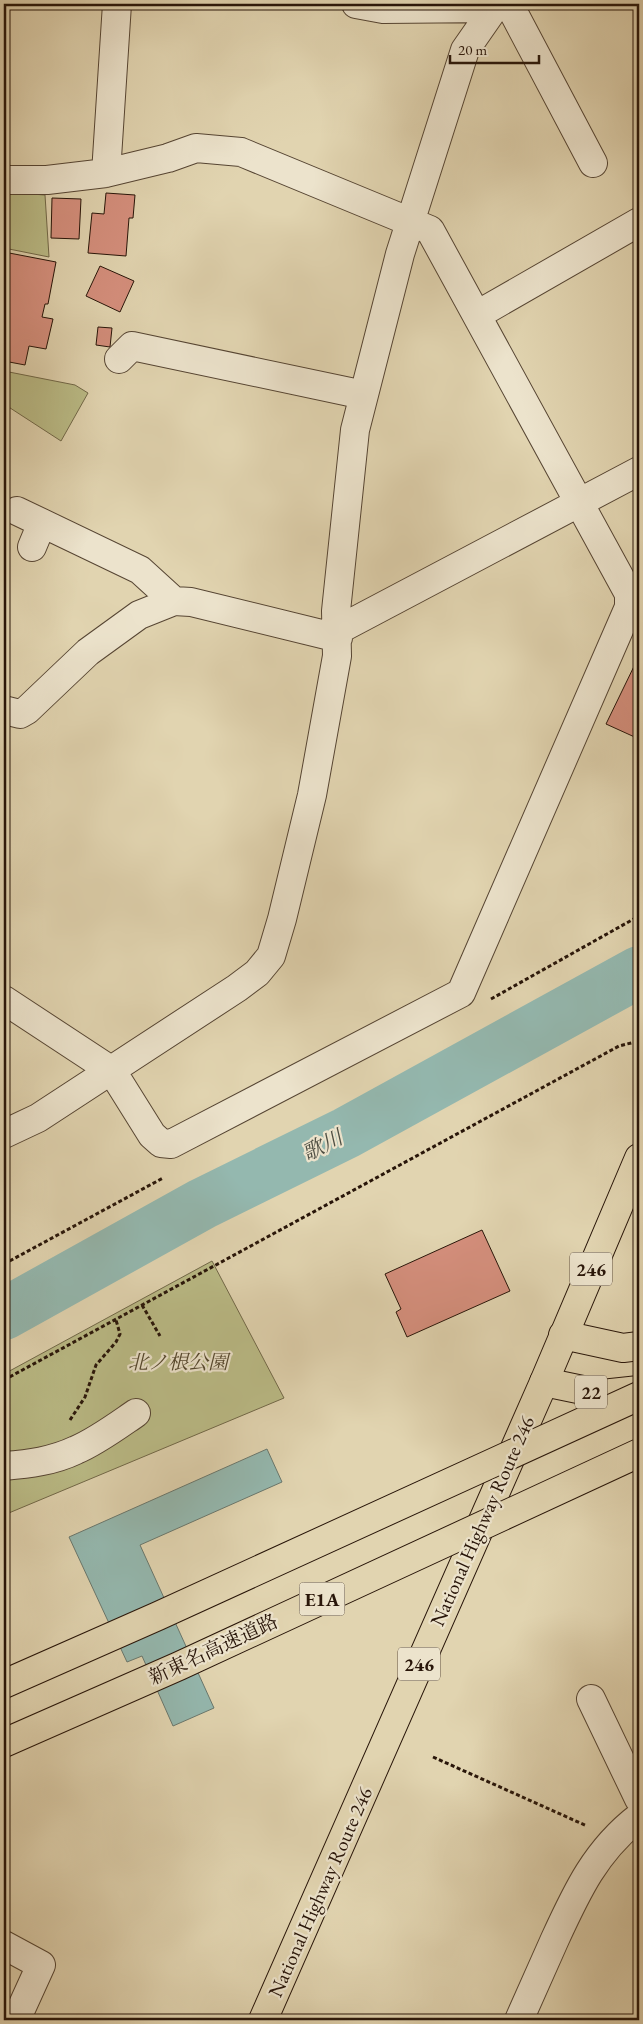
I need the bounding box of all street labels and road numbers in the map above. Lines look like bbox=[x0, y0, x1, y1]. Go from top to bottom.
road number: 246 bbox=[570, 1252, 612, 1286]
road number: 22 bbox=[575, 1375, 607, 1408]
street label: National Highway Route 246 bbox=[424, 1412, 540, 1630]
road number: E1A bbox=[300, 1582, 344, 1616]
street label: 新東名高速道路 bbox=[144, 1608, 282, 1690]
road number: 246 bbox=[398, 1648, 440, 1680]
street label: National Highway Route 246 bbox=[262, 1783, 378, 2001]

